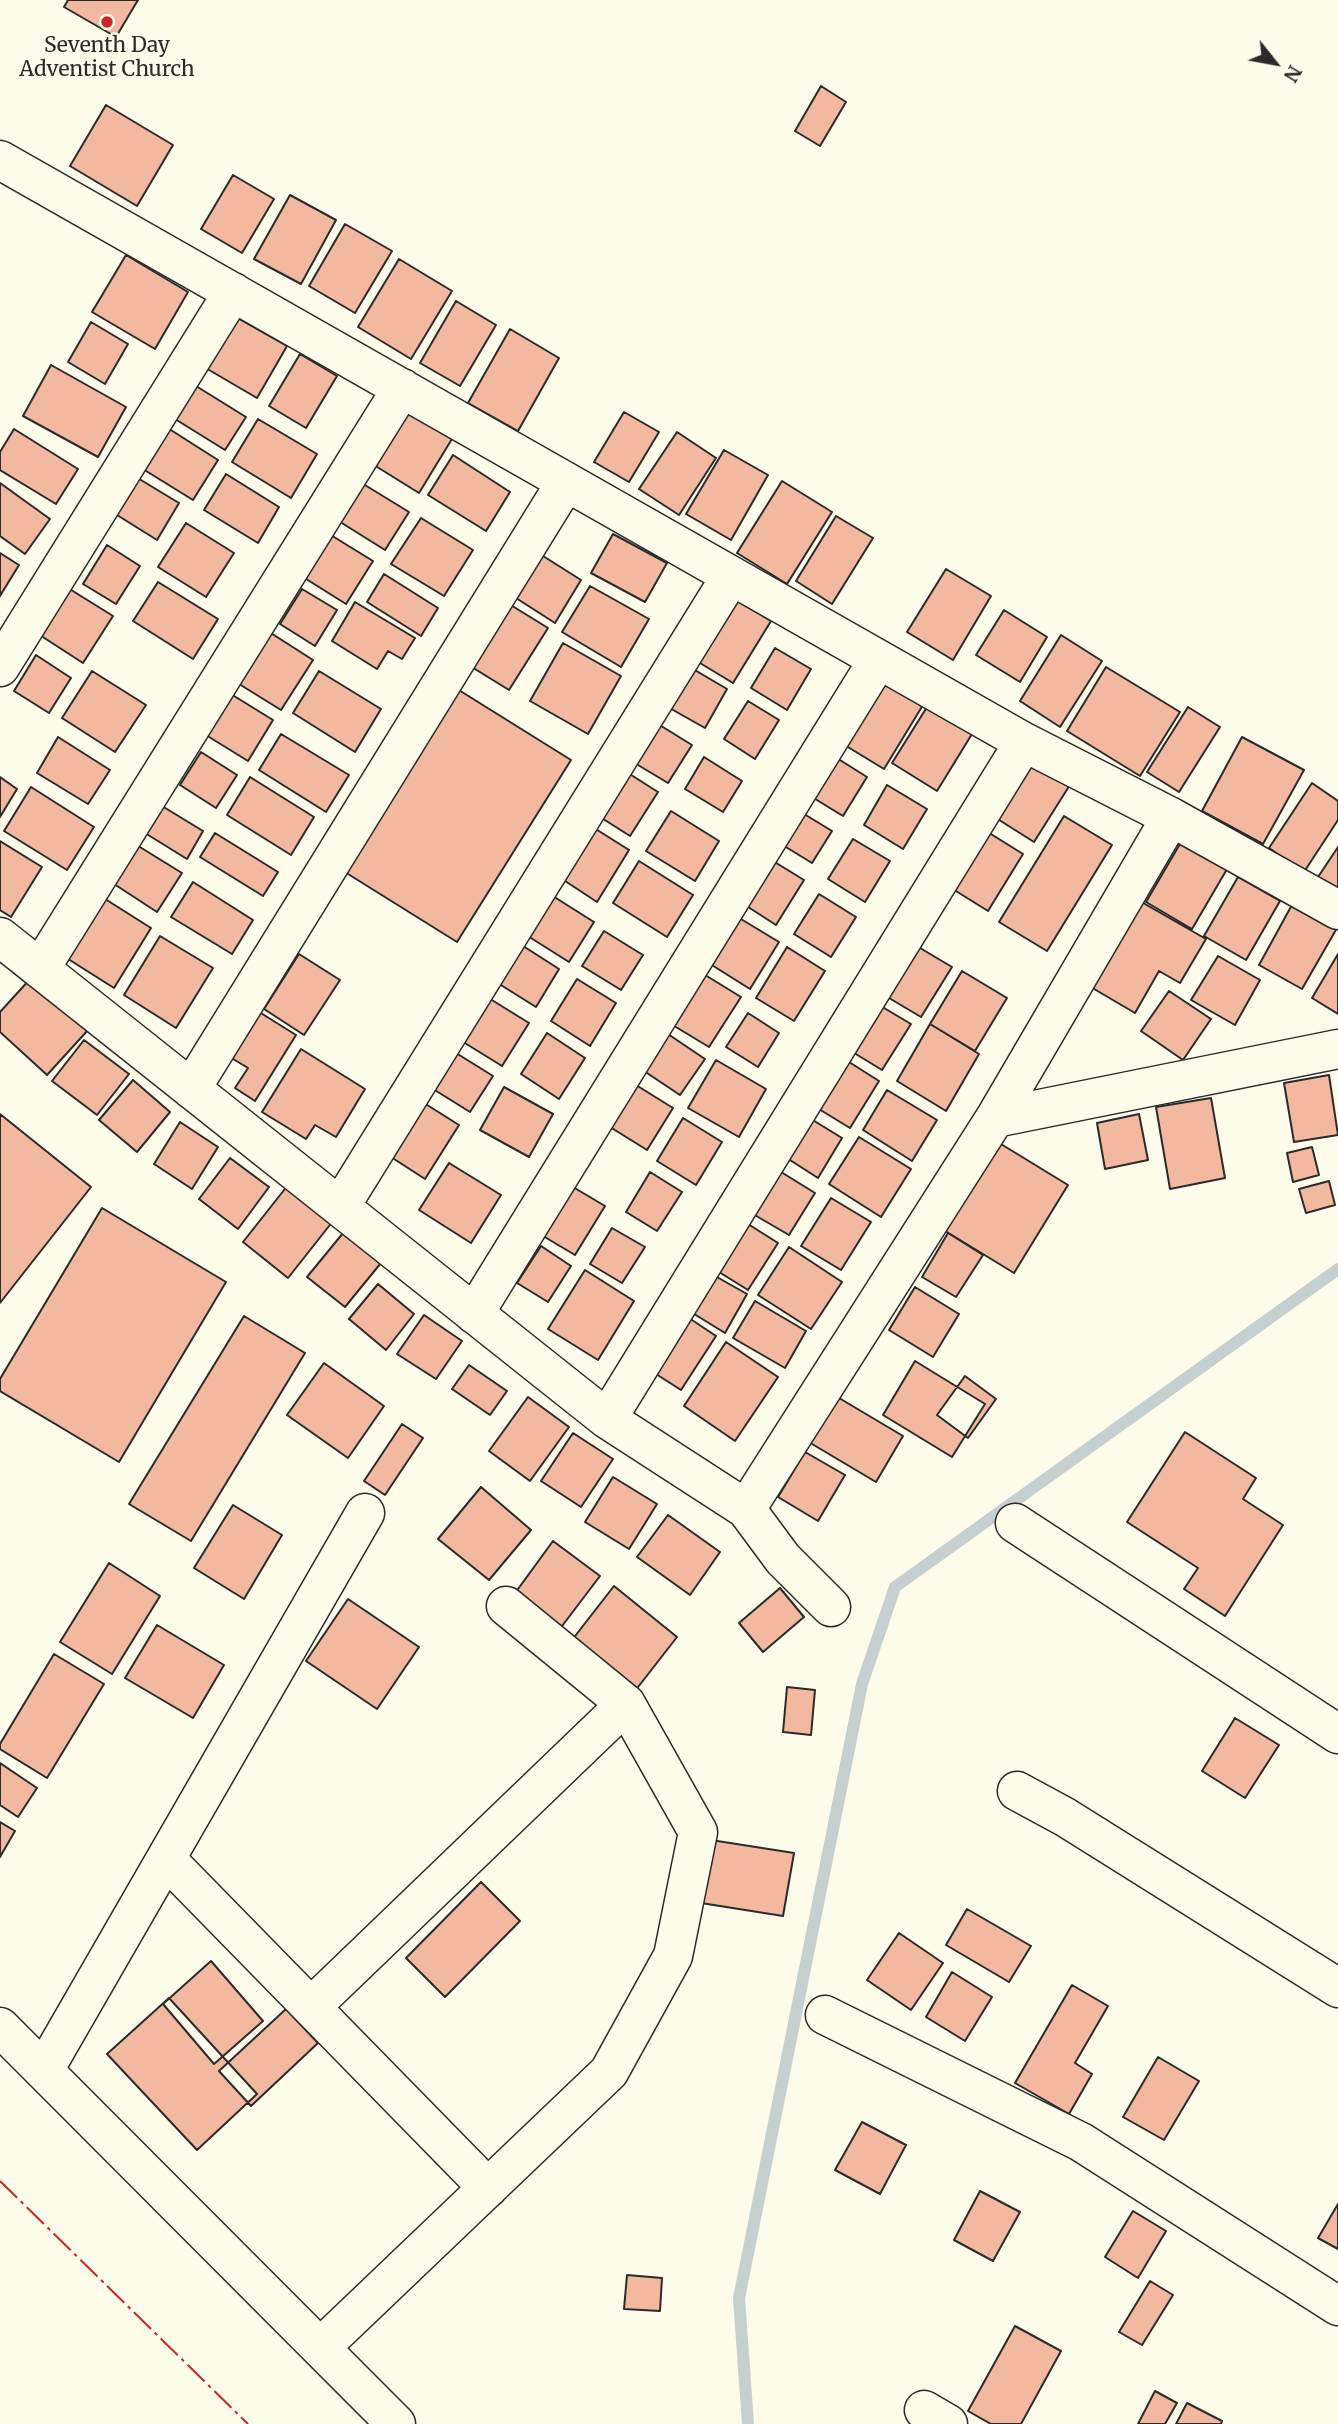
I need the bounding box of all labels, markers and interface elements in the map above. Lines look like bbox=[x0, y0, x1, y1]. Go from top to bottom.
marker: Seventh Day Adventist Church bbox=[99, 14, 115, 30]
north arrow bbox=[1240, 28, 1310, 98]
place label: Seventh Day Adventist Church bbox=[19, 33, 195, 83]
text: N bbox=[1279, 61, 1307, 86]

